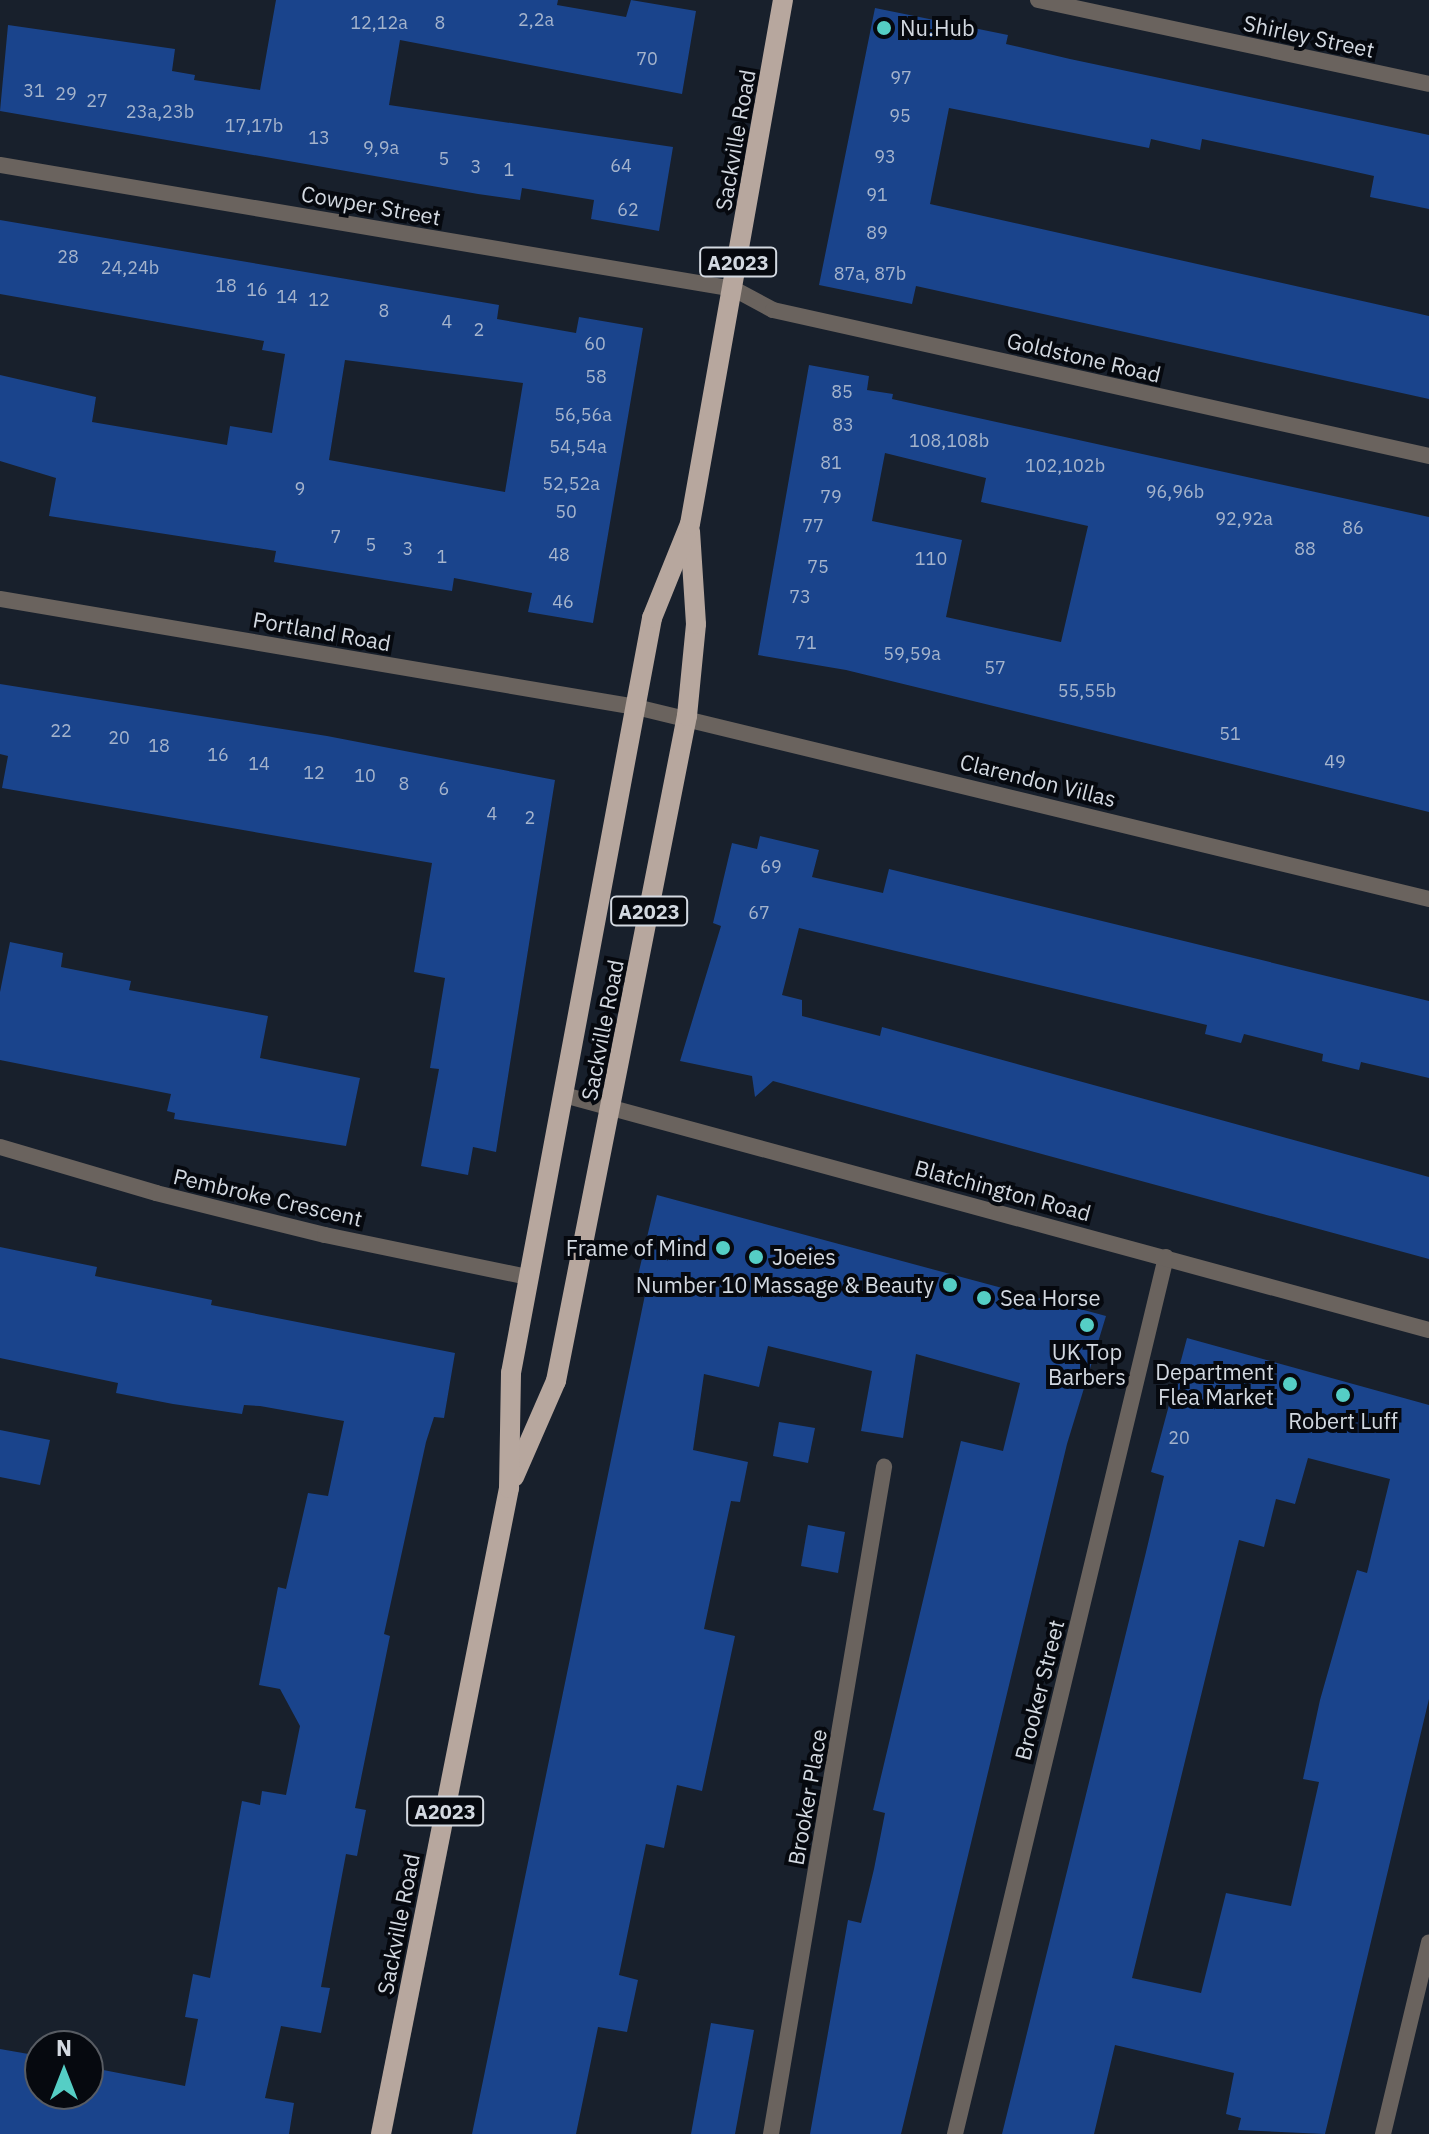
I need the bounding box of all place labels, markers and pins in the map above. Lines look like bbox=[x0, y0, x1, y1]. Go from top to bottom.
place label: Nu.Hub bbox=[900, 15, 975, 41]
marker: Nu.Hub bbox=[875, 19, 893, 37]
place label: Frame of Mind bbox=[566, 1235, 707, 1261]
marker: Frame of Mind bbox=[714, 1239, 732, 1257]
place label: Joeies bbox=[772, 1244, 836, 1270]
marker: Joeies bbox=[747, 1248, 765, 1266]
place label: Number 10 Massage & Beauty bbox=[636, 1272, 934, 1298]
marker: Number 10 Massage & Beauty bbox=[941, 1276, 959, 1294]
place label: Sea Horse bbox=[1000, 1285, 1101, 1311]
marker: Sea Horse bbox=[975, 1289, 993, 1307]
marker: UK Top Barbers bbox=[1078, 1316, 1096, 1334]
place label: UK Top Barbers bbox=[1048, 1338, 1126, 1390]
place label: Department Flea Market bbox=[1155, 1358, 1274, 1410]
marker: Department Flea Market bbox=[1281, 1375, 1299, 1393]
marker: Robert Luff bbox=[1334, 1386, 1352, 1404]
place label: Robert Luff bbox=[1288, 1408, 1398, 1434]

